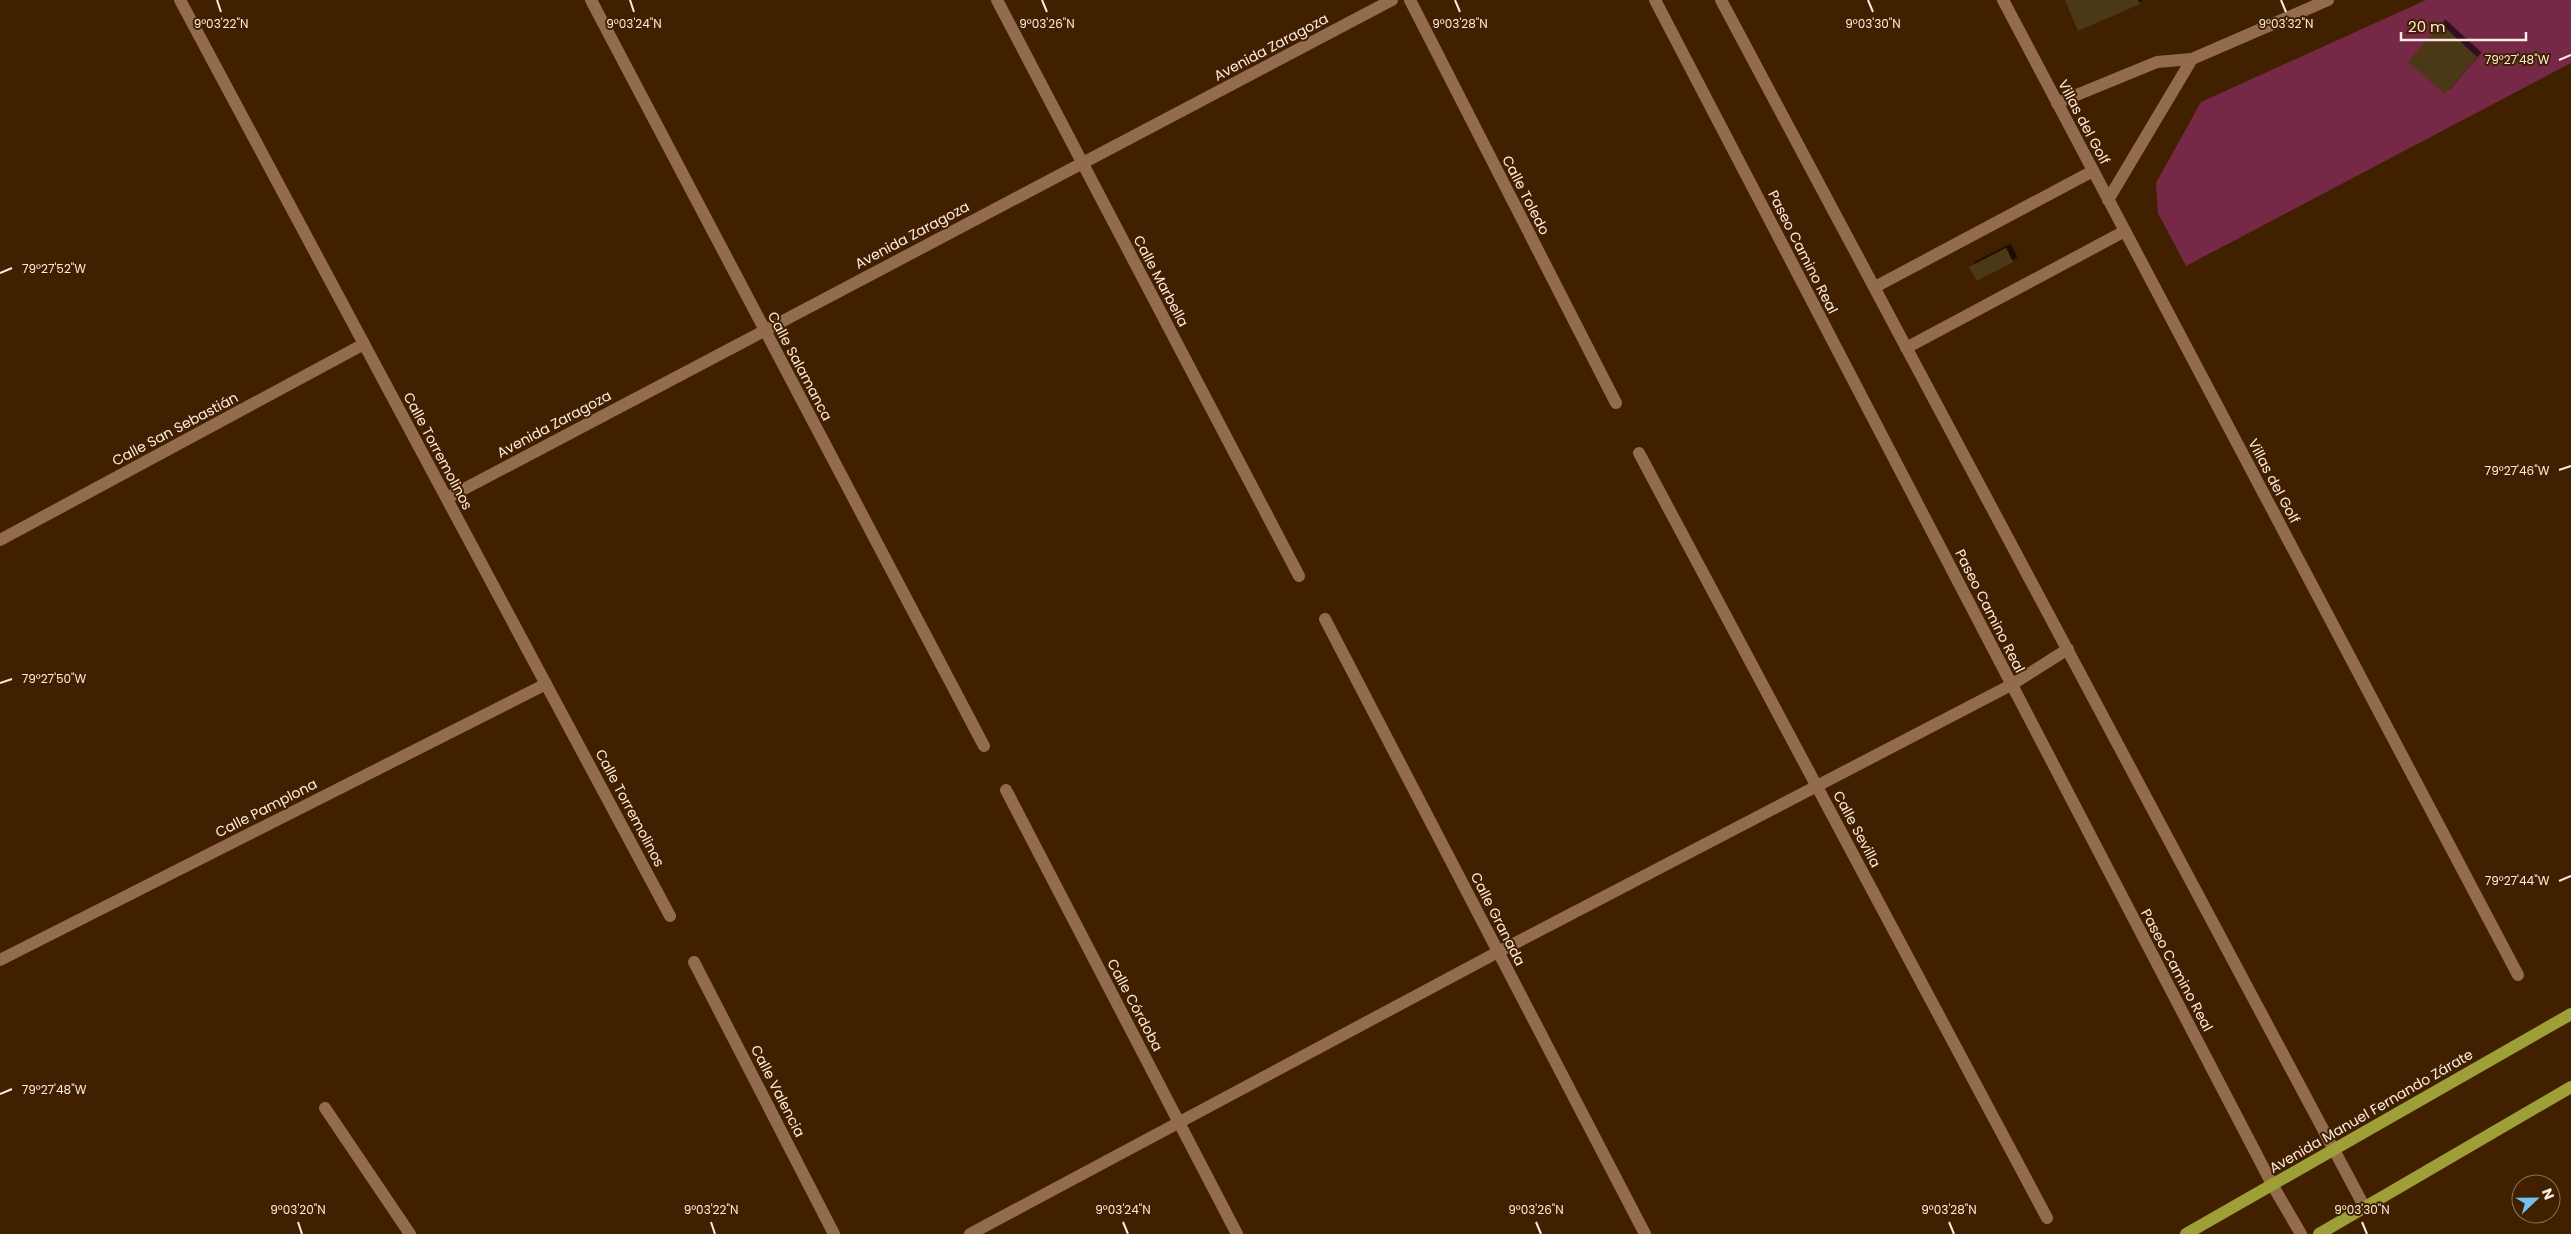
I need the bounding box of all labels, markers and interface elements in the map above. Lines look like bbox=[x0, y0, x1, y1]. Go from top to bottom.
street label: Avenida Zaragoza bbox=[1210, 8, 1332, 86]
scale bar bbox=[2401, 10, 2526, 42]
text: 9°03'22"N bbox=[194, 15, 248, 32]
text: 9°03'24"N bbox=[606, 15, 662, 32]
text: 9°03'26"N bbox=[1019, 15, 1075, 32]
text: 9°03'28"N bbox=[1432, 15, 1488, 32]
text: 9°03'30"N bbox=[1845, 15, 1901, 32]
text: 9°03'32"N bbox=[2259, 15, 2313, 32]
text: 20 m bbox=[2408, 16, 2446, 37]
text: 79°27'48"W bbox=[2485, 51, 2550, 68]
street label: Villas del Golf bbox=[2053, 76, 2115, 168]
street label: Calle Toledo bbox=[1497, 152, 1555, 238]
street label: Paseo Camino Real bbox=[1763, 187, 1843, 317]
street label: Avenida Zaragoza bbox=[851, 196, 973, 274]
street label: Calle Marbella bbox=[1129, 232, 1193, 330]
text: 79°27'52"W bbox=[22, 260, 86, 277]
street label: Calle Salamanca bbox=[763, 308, 837, 424]
street label: Avenida Zaragoza bbox=[493, 385, 615, 463]
street label: Calle San Sebastián bbox=[108, 387, 242, 471]
street label: Calle Torremolinos bbox=[398, 389, 478, 513]
street label: Villas del Golf bbox=[2243, 435, 2305, 527]
text: 79°27'46"W bbox=[2485, 462, 2550, 479]
street label: Paseo Camino Real bbox=[1950, 546, 2030, 676]
text: 79°27'50"W bbox=[22, 670, 87, 687]
street label: Calle Torremolinos bbox=[590, 746, 670, 870]
street label: Calle Pamplona bbox=[212, 774, 320, 842]
street label: Calle Sevilla bbox=[1828, 787, 1886, 871]
street label: Calle Granada bbox=[1466, 869, 1530, 969]
text: 79°27'44"W bbox=[2485, 872, 2550, 889]
street label: Paseo Camino Real bbox=[2136, 905, 2218, 1035]
street label: Calle Córdoba bbox=[1102, 955, 1168, 1055]
street label: Calle Valencia bbox=[746, 1041, 810, 1141]
street label: Avenida Manuel Fernando Zárate bbox=[2265, 1044, 2477, 1178]
text: 79°27'48"W bbox=[22, 1081, 87, 1098]
north arrow bbox=[2511, 1174, 2561, 1224]
text: N bbox=[2537, 1186, 2559, 1203]
text: 9°03'20"N bbox=[270, 1201, 326, 1218]
text: 9°03'22"N bbox=[684, 1201, 738, 1218]
text: 9°03'24"N bbox=[1095, 1201, 1151, 1218]
text: 9°03'26"N bbox=[1508, 1201, 1564, 1218]
text: 9°03'28"N bbox=[1921, 1201, 1977, 1218]
text: 9°03'30"N bbox=[2334, 1201, 2390, 1218]

